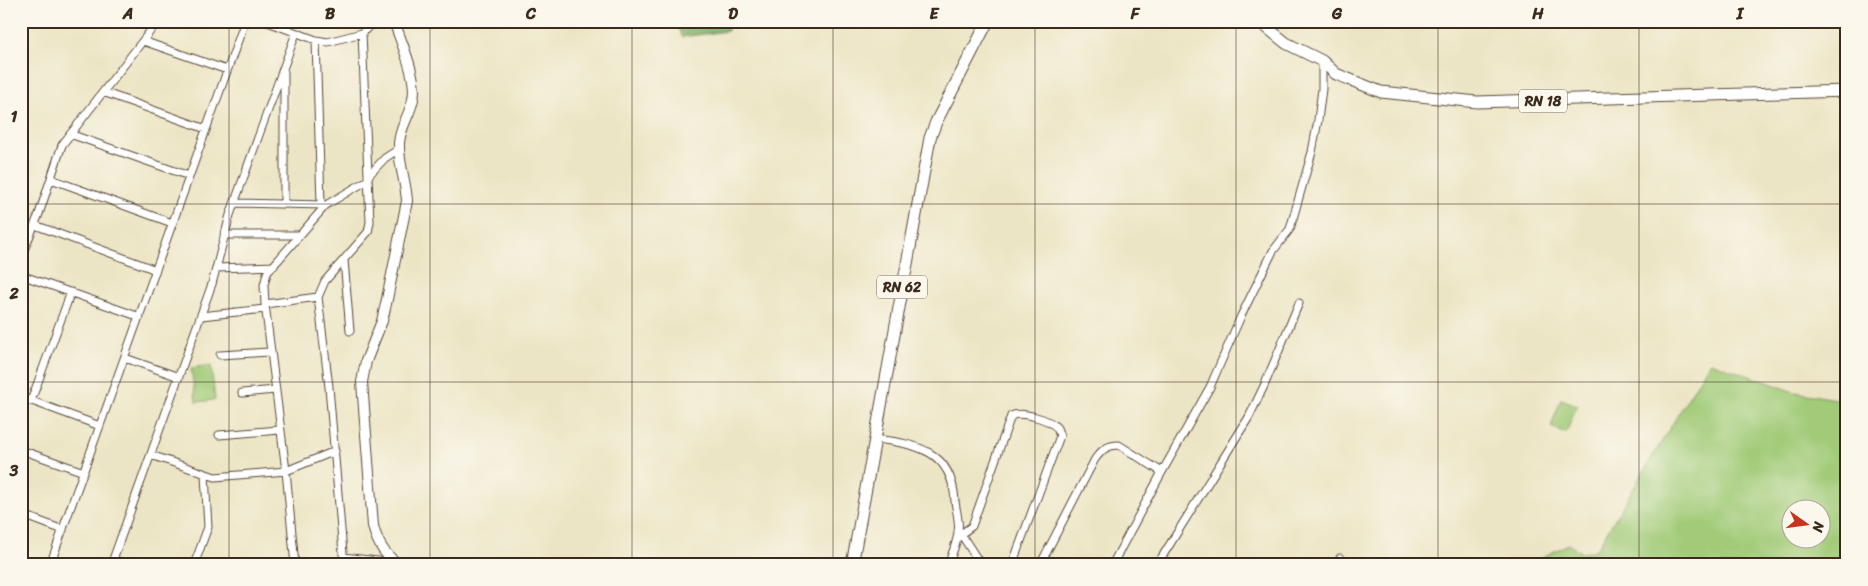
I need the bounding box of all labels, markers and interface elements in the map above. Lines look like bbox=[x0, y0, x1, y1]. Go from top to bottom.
text: A bbox=[122, 0, 133, 28]
text: B bbox=[325, 0, 336, 28]
text: C bbox=[525, 0, 537, 28]
text: D bbox=[728, 0, 738, 28]
text: E bbox=[930, 0, 940, 28]
text: F bbox=[1130, 0, 1141, 28]
text: G bbox=[1331, 0, 1343, 28]
text: H bbox=[1531, 0, 1544, 28]
text: I bbox=[1736, 0, 1745, 28]
road number: RN 18 bbox=[1519, 90, 1567, 112]
text: 1 bbox=[11, 102, 18, 131]
road number: RN 62 bbox=[877, 276, 927, 298]
text: 2 bbox=[8, 279, 19, 308]
text: 3 bbox=[9, 456, 19, 485]
north arrow bbox=[1780, 498, 1830, 548]
text: N bbox=[1805, 518, 1832, 535]

